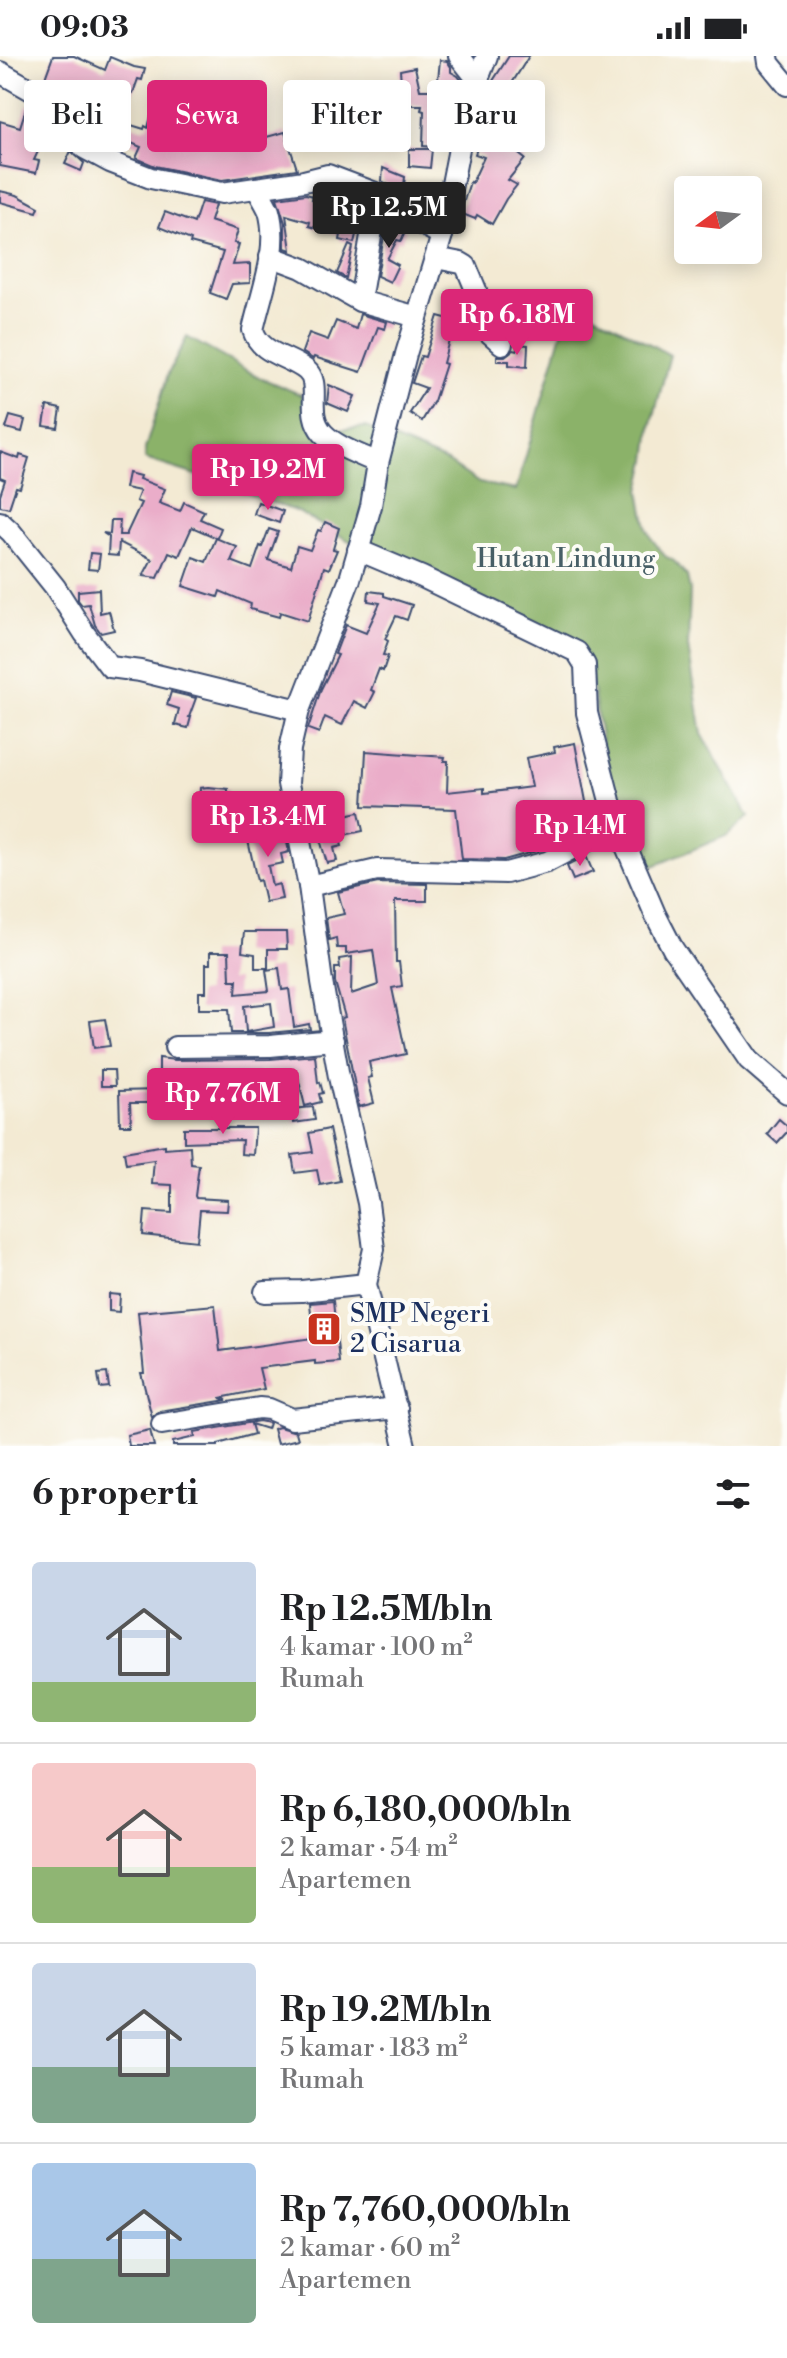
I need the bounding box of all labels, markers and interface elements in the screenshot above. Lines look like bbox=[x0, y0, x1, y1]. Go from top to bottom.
text: 09:03 bbox=[40, 9, 129, 47]
chip: Beli bbox=[24, 80, 131, 152]
chip: Sewa bbox=[147, 80, 267, 152]
chip: Filter bbox=[283, 80, 411, 152]
chip: Baru bbox=[427, 80, 545, 152]
north arrow bbox=[674, 176, 762, 264]
map controls bbox=[674, 176, 762, 264]
pin: Rp 12.5M bbox=[306, 182, 472, 250]
text: Rp 12.5M bbox=[331, 192, 447, 224]
pin: Rp 6.18M bbox=[434, 289, 600, 357]
text: Rp 6.18M bbox=[459, 299, 575, 331]
pin: Rp 19.2M bbox=[185, 444, 351, 512]
text: Rp 19.2M bbox=[210, 454, 326, 486]
park label: Hutan Lindung bbox=[476, 543, 656, 575]
pin: Rp 13.4M bbox=[185, 791, 351, 859]
pin: Rp 14M bbox=[515, 800, 645, 868]
text: Rp 13.4M bbox=[210, 801, 326, 833]
text: Rp 14M bbox=[534, 810, 626, 842]
pin: Rp 7.76M bbox=[140, 1068, 306, 1136]
text: Rp 7.76M bbox=[165, 1078, 281, 1110]
place label: SMP Negeri 2 Cisarua bbox=[350, 1298, 490, 1360]
building icon: SMP Negeri 2 Cisarua bbox=[305, 1310, 343, 1348]
icon: filters bbox=[711, 1472, 755, 1516]
text: 6 properti bbox=[32, 1473, 198, 1515]
text: Rp 12.5M/bln bbox=[280, 1589, 492, 1631]
icon: home bbox=[96, 1594, 192, 1690]
text: 4 kamar · 100 m² bbox=[280, 1631, 473, 1663]
text: Rumah bbox=[280, 1663, 364, 1695]
text: Rp 6,180,000/bln bbox=[280, 1790, 571, 1832]
icon: home bbox=[96, 1795, 192, 1891]
text: 2 kamar · 54 m² bbox=[280, 1832, 457, 1864]
text: Apartemen bbox=[280, 1864, 412, 1896]
text: Rp 19.2M/bln bbox=[280, 1990, 491, 2032]
icon: home bbox=[96, 1995, 192, 2091]
text: 5 kamar · 183 m² bbox=[280, 2032, 468, 2064]
text: Rumah bbox=[280, 2064, 364, 2096]
text: Rp 7,760,000/bln bbox=[280, 2190, 570, 2232]
icon: home bbox=[96, 2195, 192, 2291]
text: 2 kamar · 60 m² bbox=[280, 2232, 460, 2264]
text: Apartemen bbox=[280, 2264, 412, 2296]

